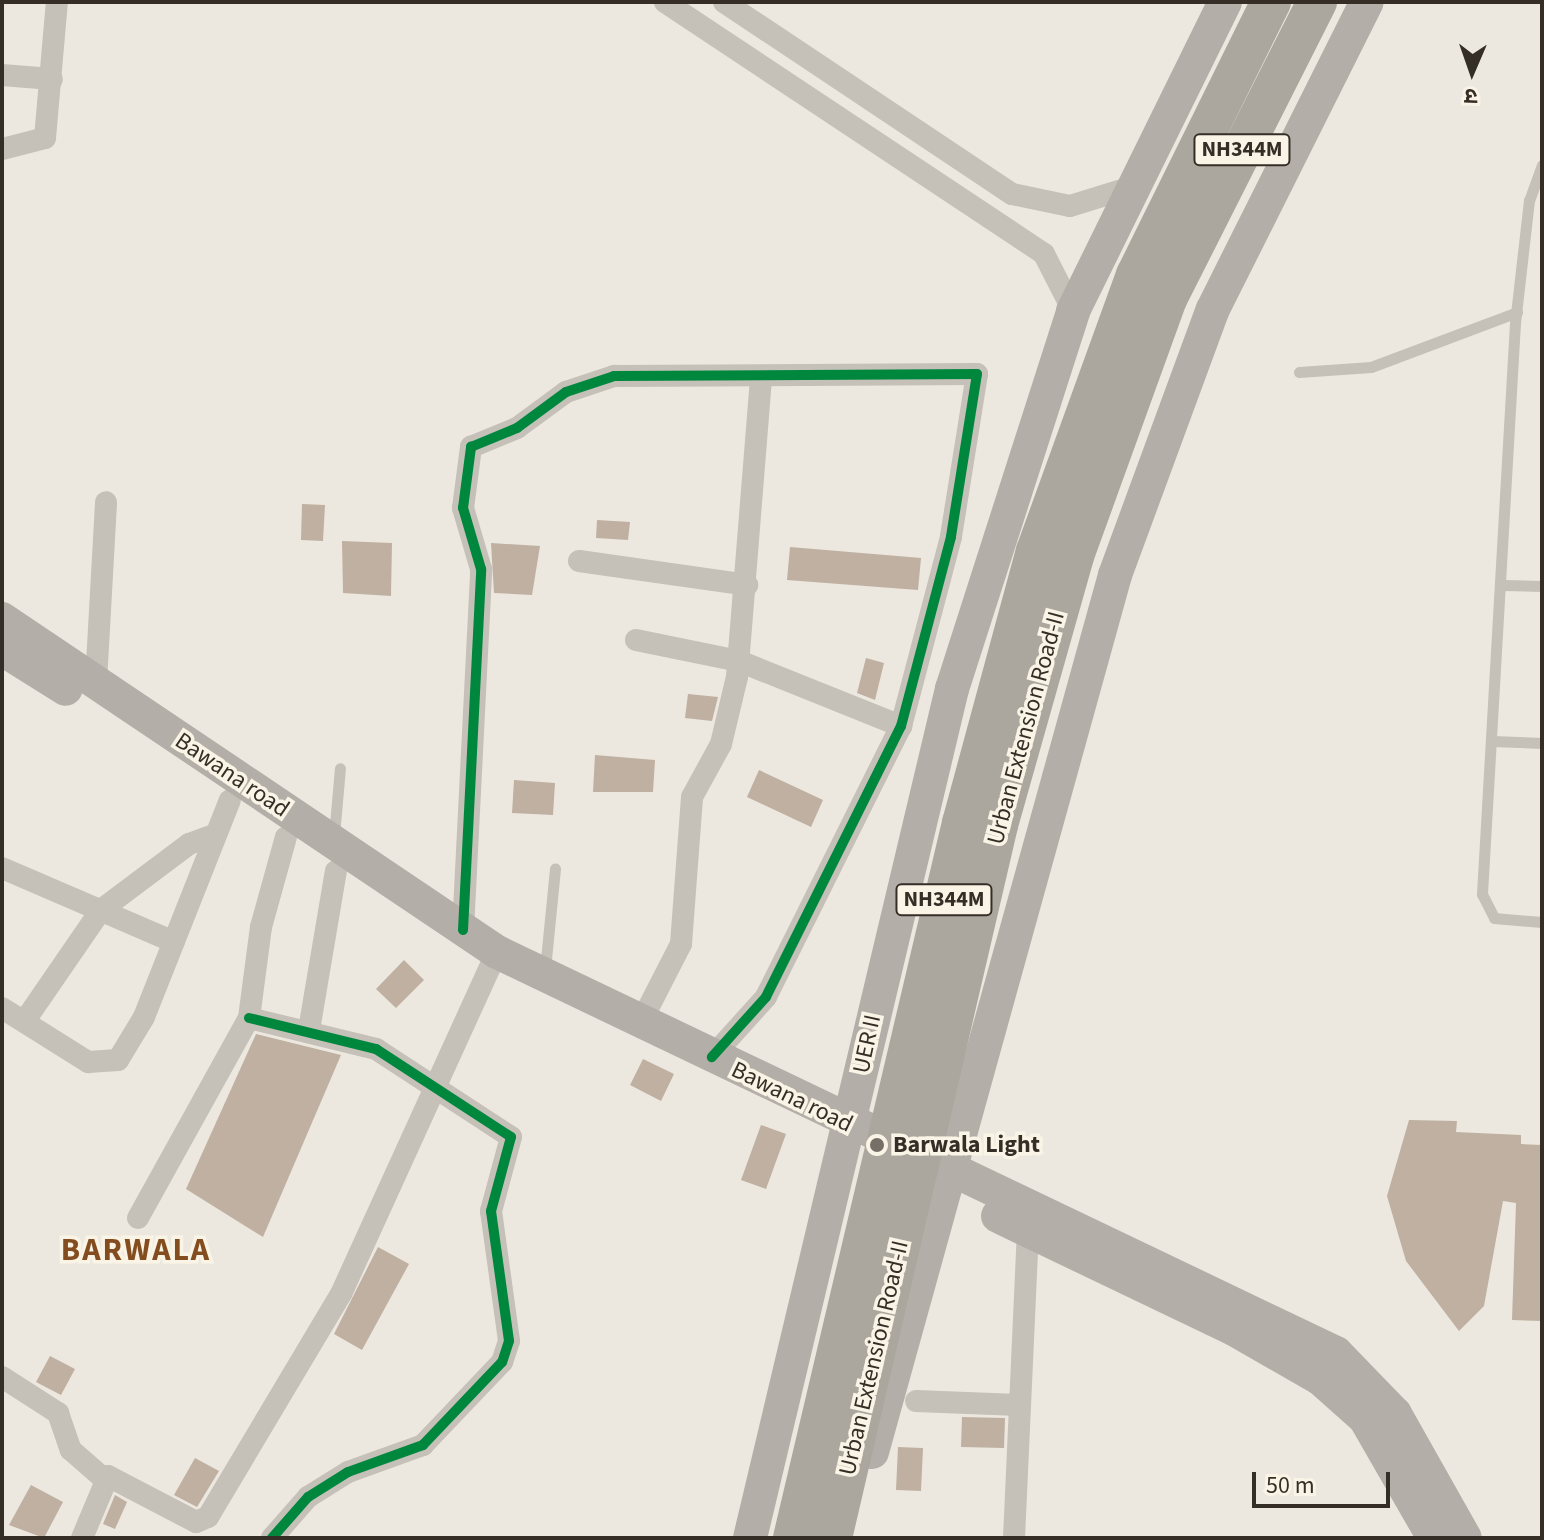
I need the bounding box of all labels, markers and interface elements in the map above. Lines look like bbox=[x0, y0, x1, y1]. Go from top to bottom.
north arrow bbox=[1432, 32, 1512, 112]
text: उ bbox=[1464, 80, 1478, 112]
road number: NH344M bbox=[1192, 132, 1292, 168]
street label: Urban Extension Road-II bbox=[981, 608, 1071, 848]
street label: Bawana road bbox=[169, 726, 295, 824]
road number: NH344M bbox=[894, 882, 994, 918]
street label: UER II bbox=[847, 1012, 887, 1076]
street label: Bawana road bbox=[727, 1055, 857, 1139]
place label: Barwala Light bbox=[893, 1131, 1040, 1159]
marker: Barwala Light bbox=[868, 1136, 886, 1154]
district label: BARWALA bbox=[61, 1231, 211, 1269]
street label: Urban Extension Road-II bbox=[833, 1238, 915, 1478]
scale bar bbox=[1256, 1456, 1394, 1506]
text: 50 m bbox=[1266, 1468, 1315, 1503]

